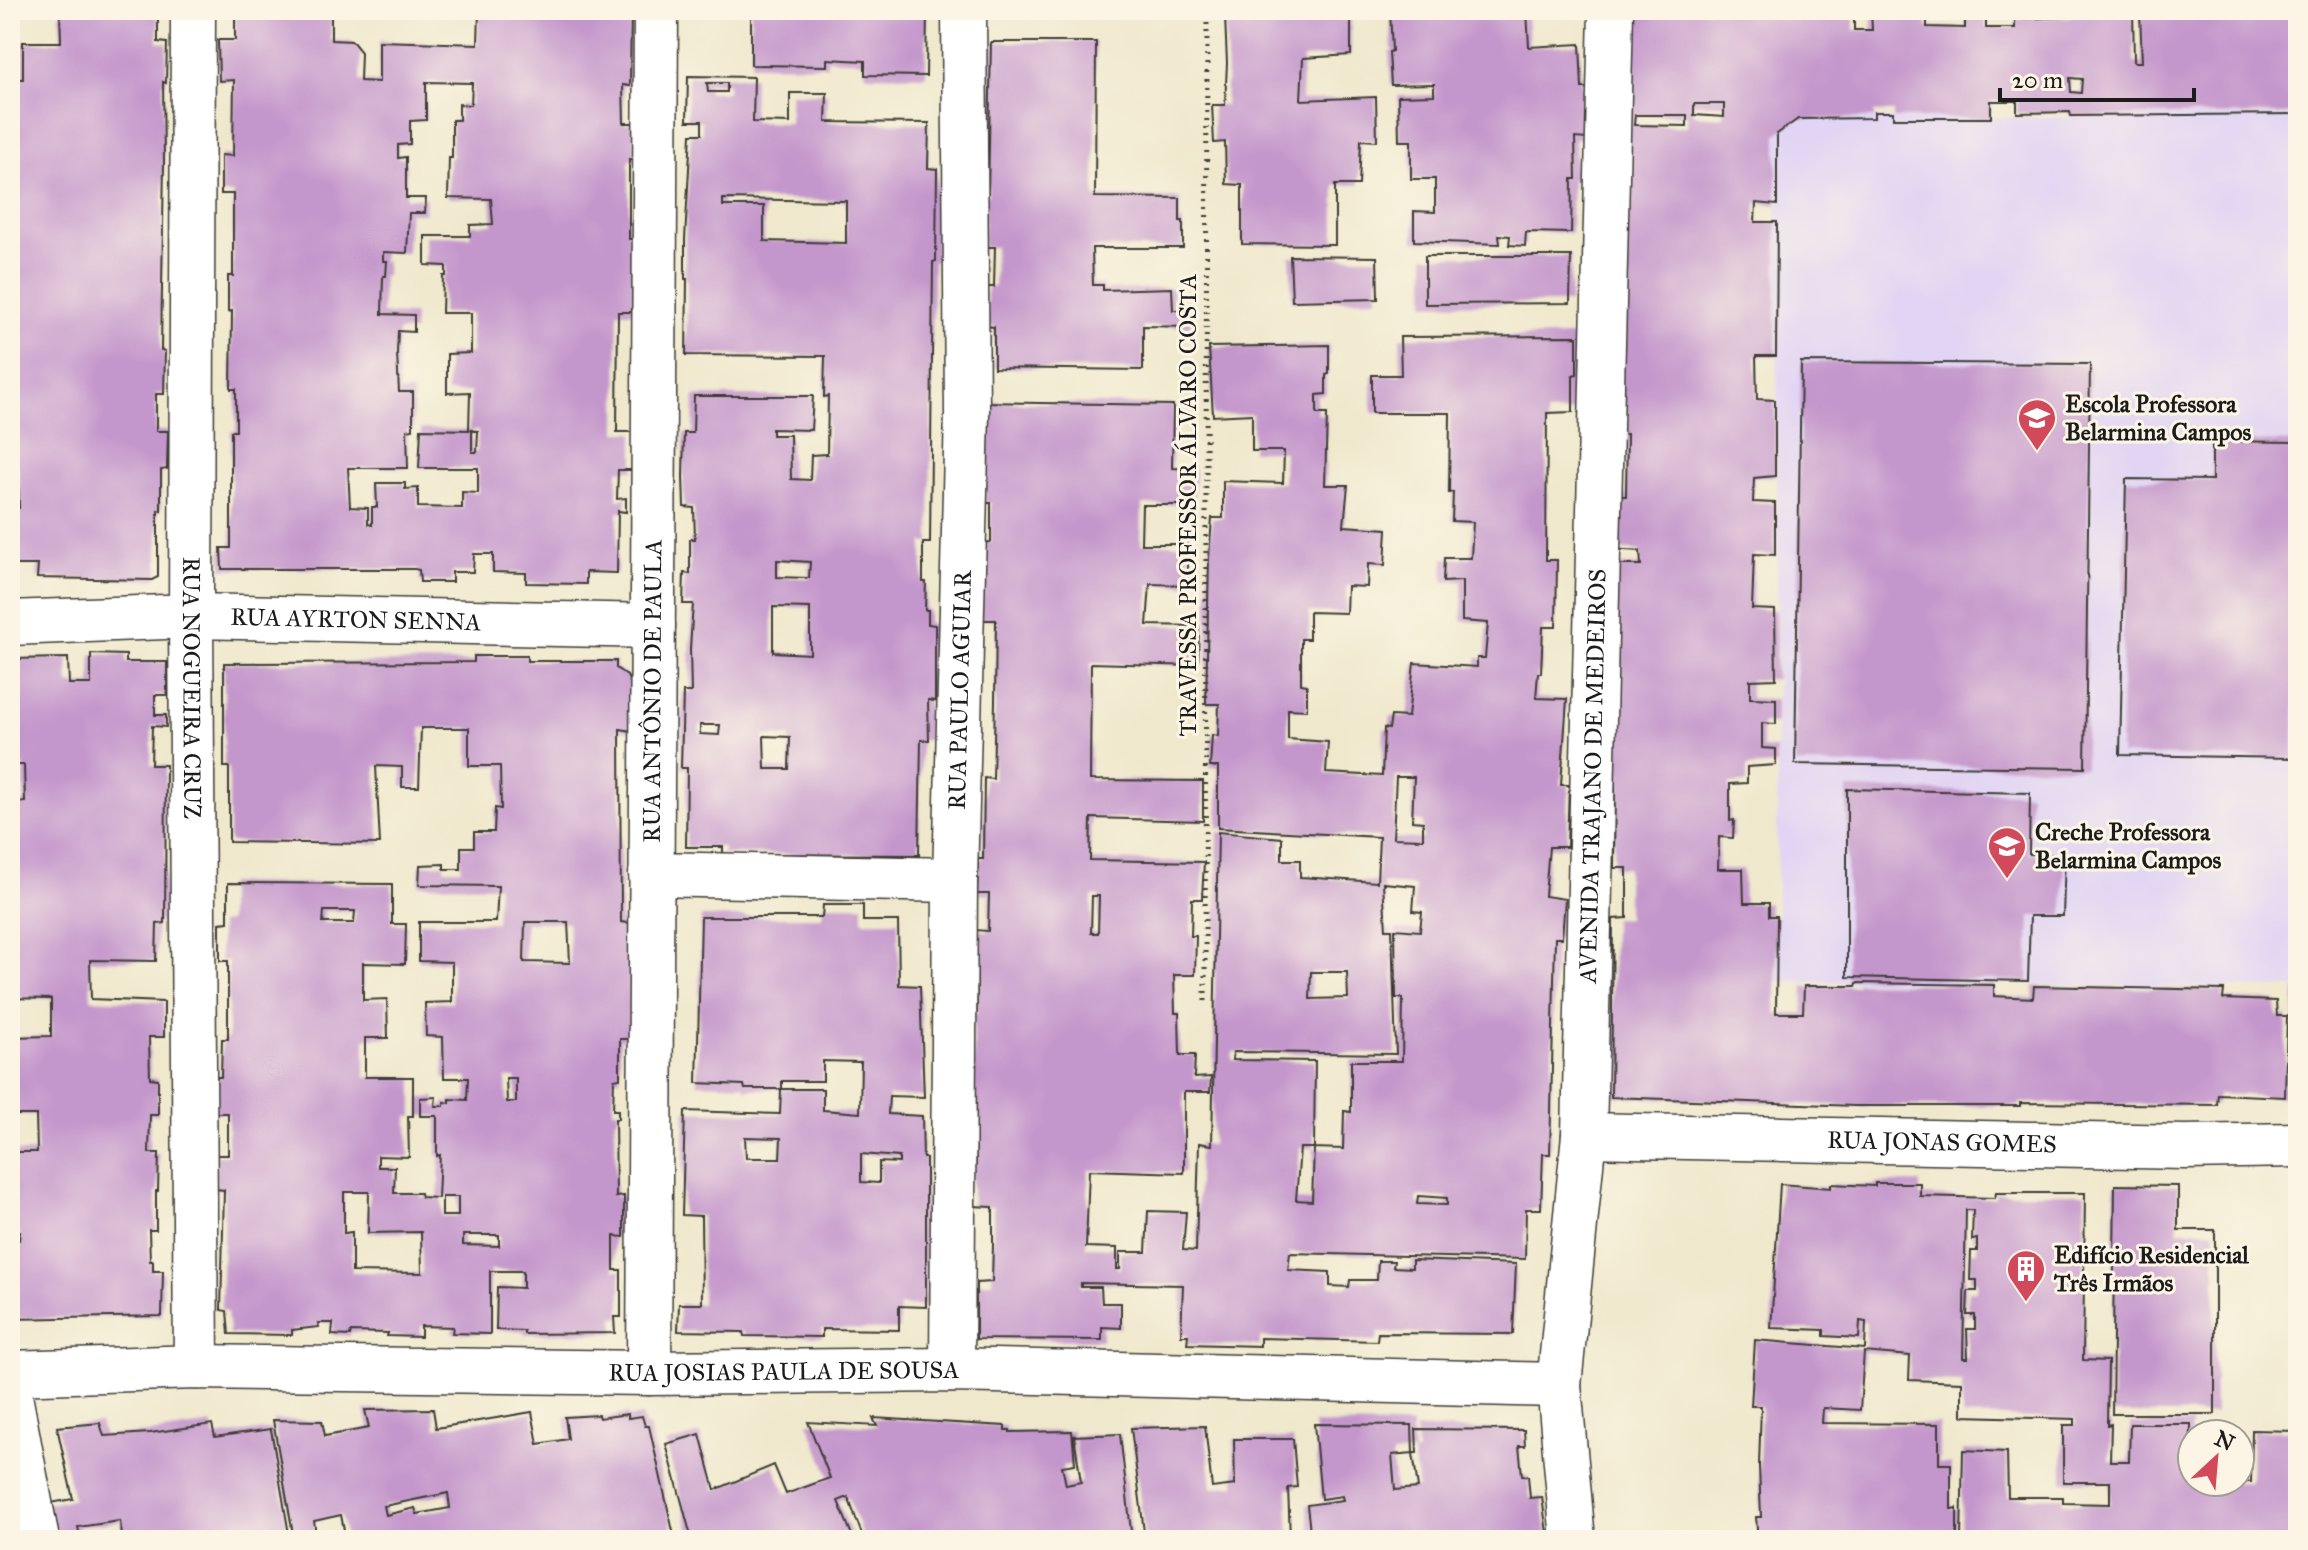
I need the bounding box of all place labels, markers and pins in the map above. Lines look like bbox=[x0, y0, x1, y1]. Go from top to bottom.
place label: Escola Professora Belarmina Campos bbox=[2065, 389, 2252, 447]
school or university icon: Escola Professora Belarmina Campos bbox=[2016, 397, 2058, 452]
place label: Creche Professora Belarmina Campos bbox=[2035, 817, 2222, 875]
school or university icon: Creche Professora Belarmina Campos bbox=[1986, 825, 2028, 880]
place label: Edifício Residencial Três Irmãos bbox=[2053, 1240, 2249, 1298]
building icon: Edifício Residencial Três Irmãos bbox=[2005, 1248, 2047, 1303]

